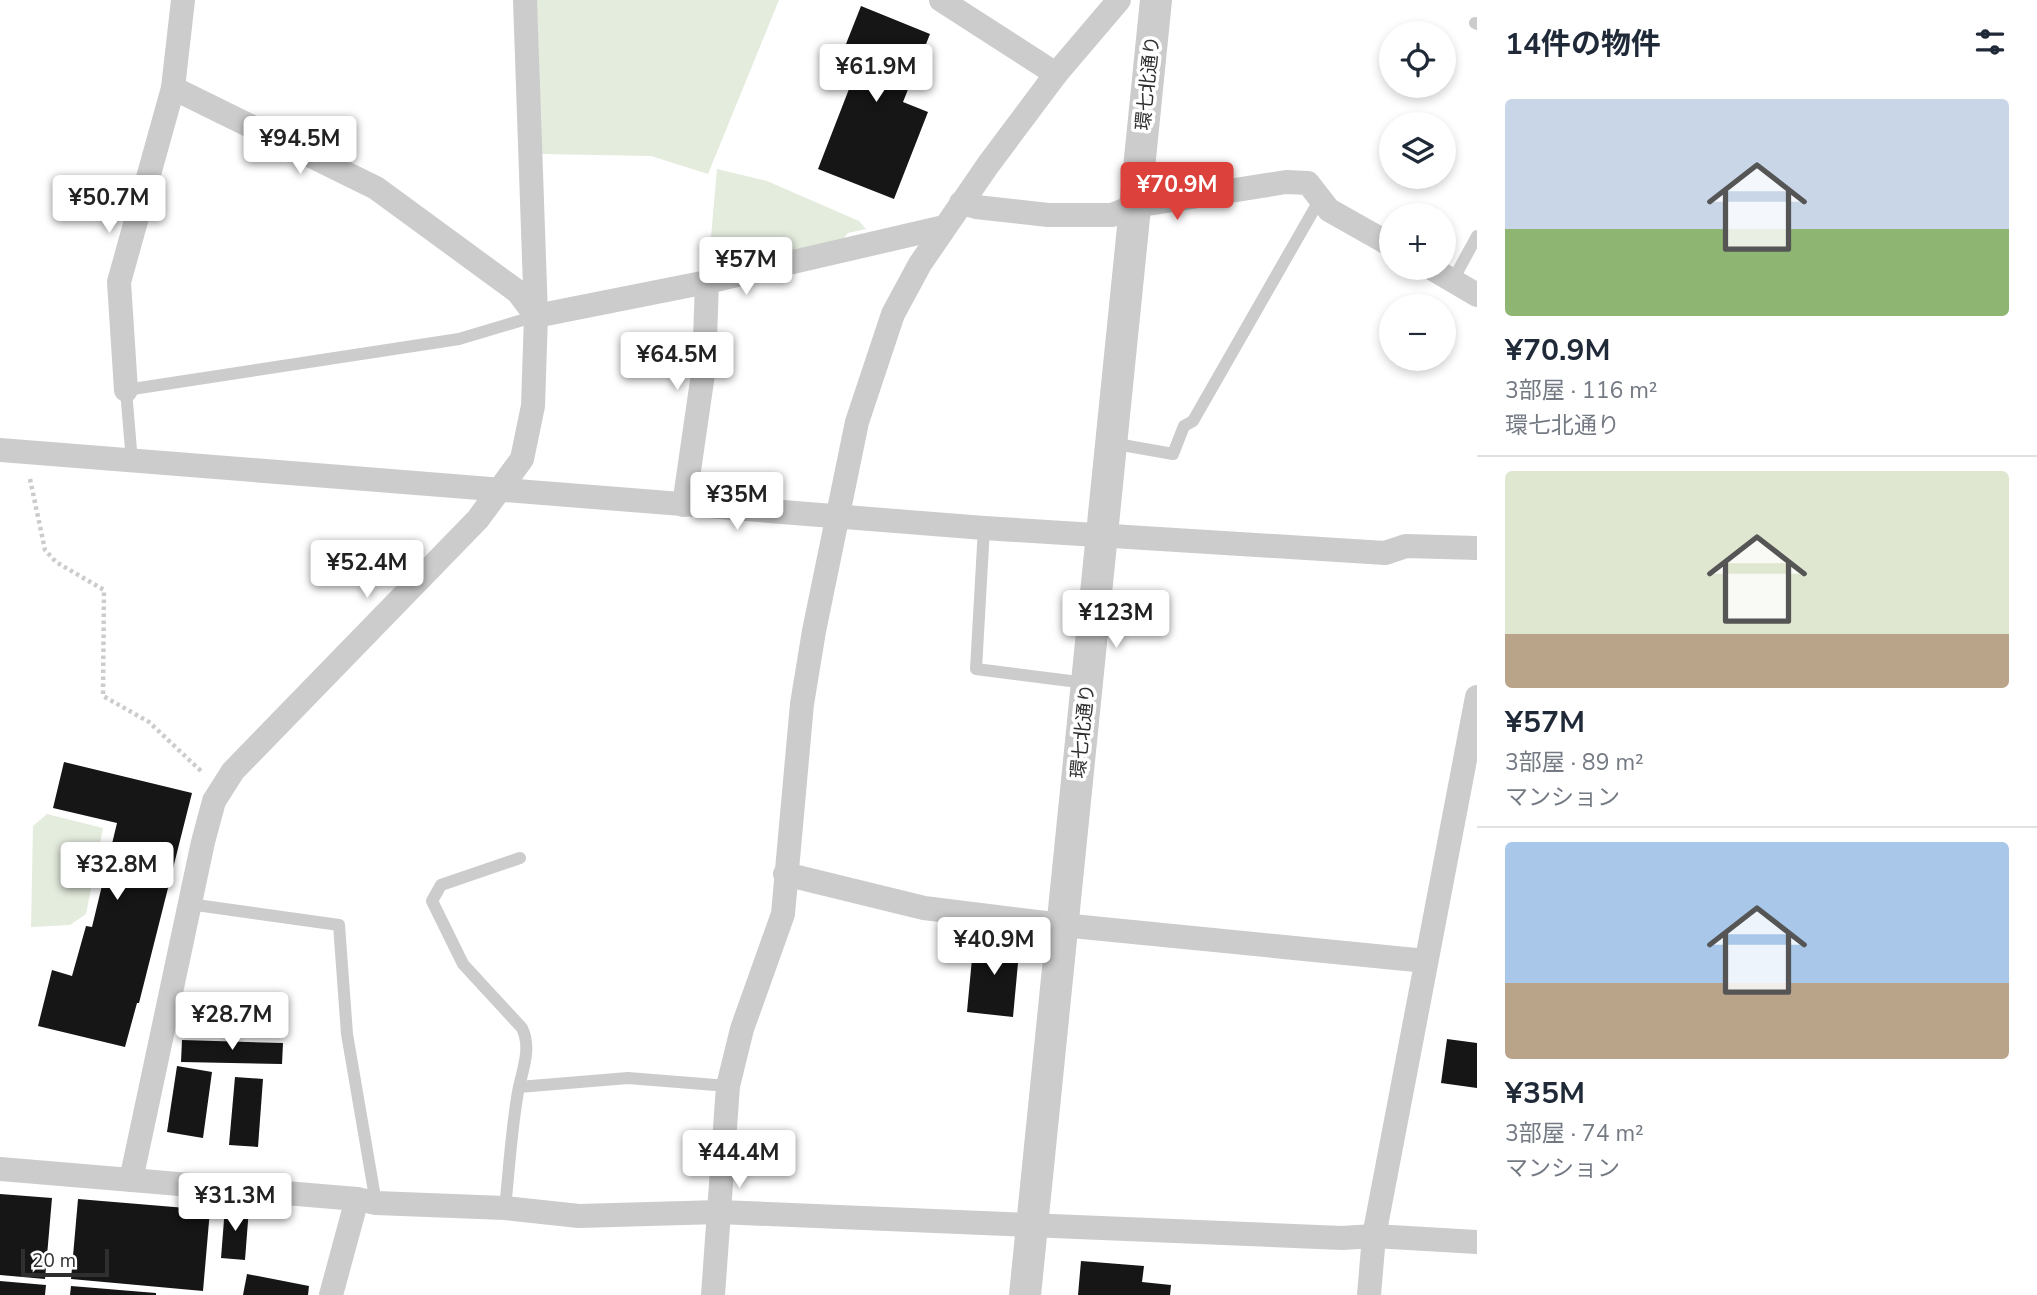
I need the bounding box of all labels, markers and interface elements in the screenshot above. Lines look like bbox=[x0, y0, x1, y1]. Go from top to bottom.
map controls bbox=[1379, 21, 1456, 371]
button: locate bbox=[1379, 21, 1456, 98]
icon: filters bbox=[1971, 23, 2009, 61]
text: 14件の物件 bbox=[1505, 24, 1661, 65]
street label: 環七北通り bbox=[1130, 34, 1166, 132]
pin: ¥61.9M bbox=[819, 44, 933, 104]
text: ¥61.9M bbox=[836, 51, 916, 82]
button: layers bbox=[1379, 112, 1456, 189]
pin: ¥94.5M bbox=[243, 116, 357, 176]
text: ¥94.5M bbox=[260, 123, 340, 154]
icon: home bbox=[1694, 144, 1820, 270]
pin: ¥70.9M bbox=[1120, 162, 1234, 222]
text: ¥70.9M bbox=[1137, 169, 1217, 200]
pin: ¥50.7M bbox=[52, 176, 166, 235]
text: ¥50.7M bbox=[69, 182, 149, 213]
button: + bbox=[1379, 203, 1456, 280]
pin: ¥57M bbox=[705, 238, 787, 297]
text: ¥57M bbox=[715, 244, 777, 275]
button: − bbox=[1379, 294, 1456, 371]
text: ¥70.9M bbox=[1505, 330, 1610, 371]
pin: ¥64.5M bbox=[620, 332, 734, 392]
text: ¥64.5M bbox=[637, 339, 717, 370]
text: 3部屋 · 116 m² bbox=[1505, 375, 1658, 406]
text: 環七北通り bbox=[1505, 410, 1620, 441]
pin: ¥35M bbox=[696, 472, 778, 532]
text: ¥35M bbox=[706, 479, 768, 510]
icon: home bbox=[1694, 516, 1820, 642]
pin: ¥52.4M bbox=[310, 540, 424, 600]
text: ¥52.4M bbox=[327, 547, 407, 578]
pin: ¥123M bbox=[1067, 590, 1165, 650]
text: ¥123M bbox=[1078, 597, 1154, 628]
street label: 環七北通り bbox=[1065, 682, 1101, 780]
text: ¥57M bbox=[1505, 702, 1585, 743]
text: 3部屋 · 89 m² bbox=[1505, 747, 1644, 778]
text: マンション bbox=[1505, 782, 1620, 813]
pin: ¥32.8M bbox=[60, 842, 174, 902]
text: ¥32.8M bbox=[77, 849, 157, 880]
icon: home bbox=[1694, 887, 1820, 1013]
pin: ¥40.9M bbox=[937, 918, 1051, 977]
text: ¥40.9M bbox=[954, 924, 1034, 955]
pin: ¥28.7M bbox=[175, 992, 289, 1052]
text: ¥28.7M bbox=[192, 999, 272, 1030]
text: ¥35M bbox=[1505, 1073, 1585, 1114]
text: 3部屋 · 74 m² bbox=[1505, 1118, 1644, 1149]
pin: ¥44.4M bbox=[682, 1130, 796, 1190]
text: ¥44.4M bbox=[699, 1137, 779, 1168]
text: マンション bbox=[1505, 1153, 1620, 1184]
pin: ¥31.3M bbox=[178, 1174, 292, 1233]
text: ¥31.3M bbox=[195, 1180, 275, 1211]
scale bar bbox=[21, 1246, 108, 1278]
text: 20 m bbox=[32, 1248, 76, 1274]

